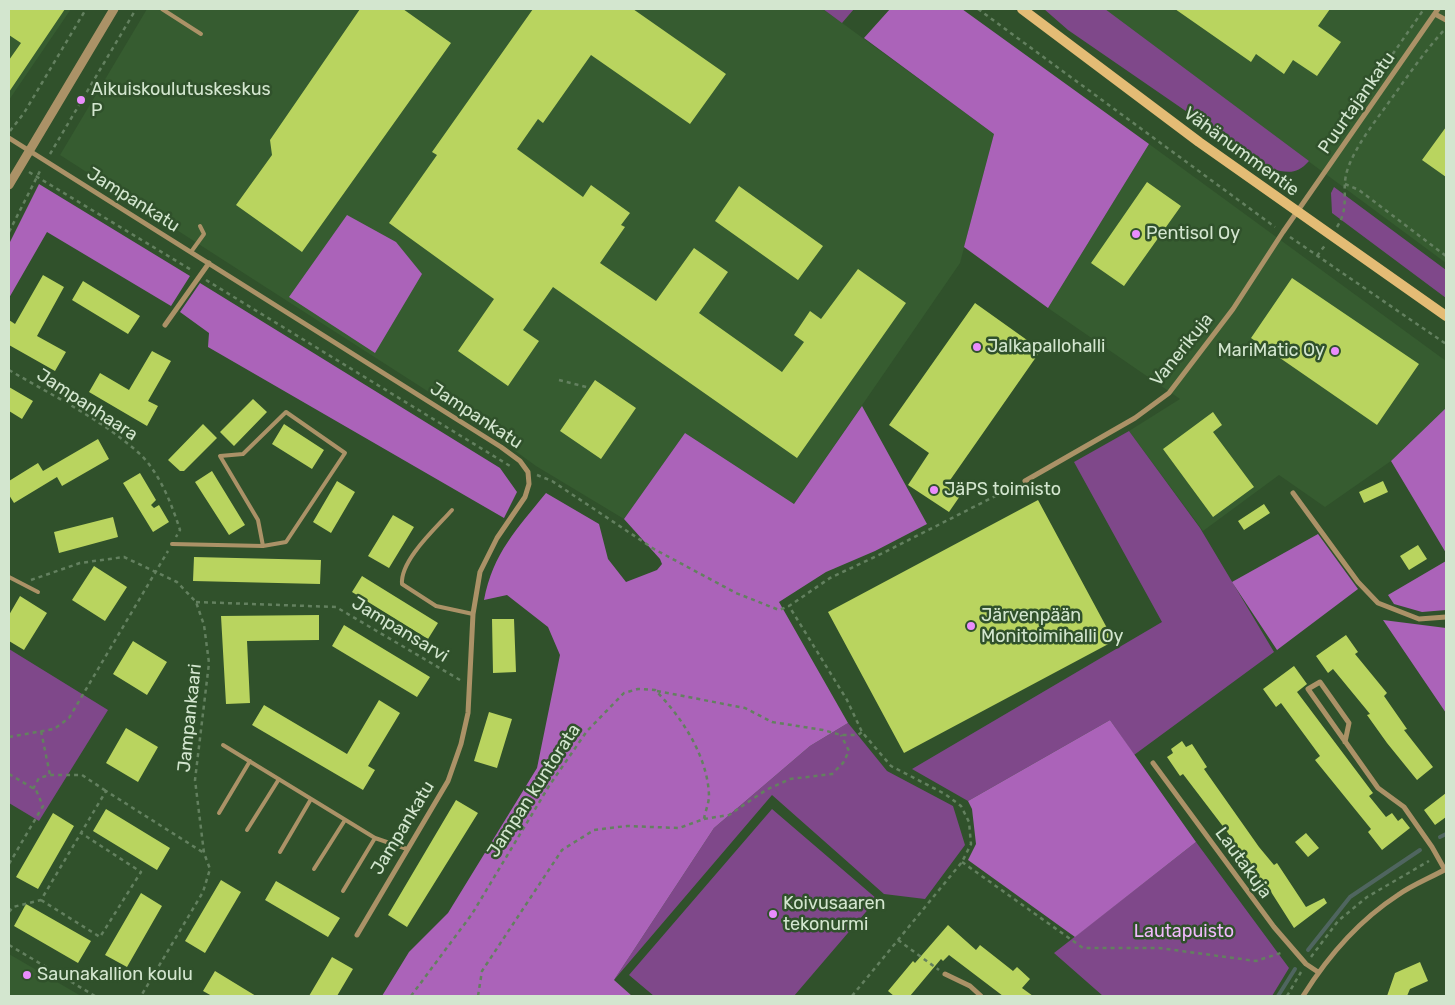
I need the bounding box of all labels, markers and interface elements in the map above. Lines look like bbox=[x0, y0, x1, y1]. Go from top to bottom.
street label: Puurtajankatu bbox=[1314, 48, 1400, 158]
place label: Aikuiskoulutuskeskus P bbox=[91, 79, 271, 122]
marker: Aikuiskoulutuskeskus P bbox=[75, 94, 87, 106]
street label: Vähänummentie bbox=[1179, 103, 1303, 201]
street label: Jampankatu bbox=[82, 163, 184, 237]
place label: Pentisol Oy bbox=[1146, 223, 1240, 245]
marker: Pentisol Oy bbox=[1130, 228, 1142, 240]
street label: Vanerikuja bbox=[1146, 309, 1218, 391]
place label: Jalkapallohalli bbox=[987, 336, 1105, 358]
place label: MariMatic Oy bbox=[1218, 340, 1325, 362]
marker: Jalkapallohalli bbox=[971, 341, 983, 353]
marker: MariMatic Oy bbox=[1329, 345, 1341, 357]
street label: Jampanhaara bbox=[32, 364, 142, 446]
street label: Jampankatu bbox=[426, 378, 526, 454]
place label: JäPS toimisto bbox=[944, 479, 1061, 501]
marker: JäPS toimisto bbox=[928, 484, 940, 496]
street label: Jampansarvi bbox=[348, 593, 452, 667]
place label: Järvenpään Monitoimihalli Oy bbox=[981, 605, 1124, 648]
marker: Järvenpään Monitoimihalli Oy bbox=[965, 620, 977, 632]
street label: Jampankaari bbox=[174, 663, 206, 773]
street label: Jampan kuntorata bbox=[483, 720, 585, 862]
street label: Jampankatu bbox=[367, 777, 439, 879]
street label: Lautakuja bbox=[1210, 823, 1276, 903]
place label: Koivusaaren tekonurmi bbox=[783, 893, 885, 936]
marker: Koivusaaren tekonurmi bbox=[767, 908, 779, 920]
park label: Lautapuisto bbox=[1134, 921, 1234, 943]
place label: Saunakallion koulu bbox=[37, 964, 193, 986]
marker: Saunakallion koulu bbox=[21, 969, 33, 981]

